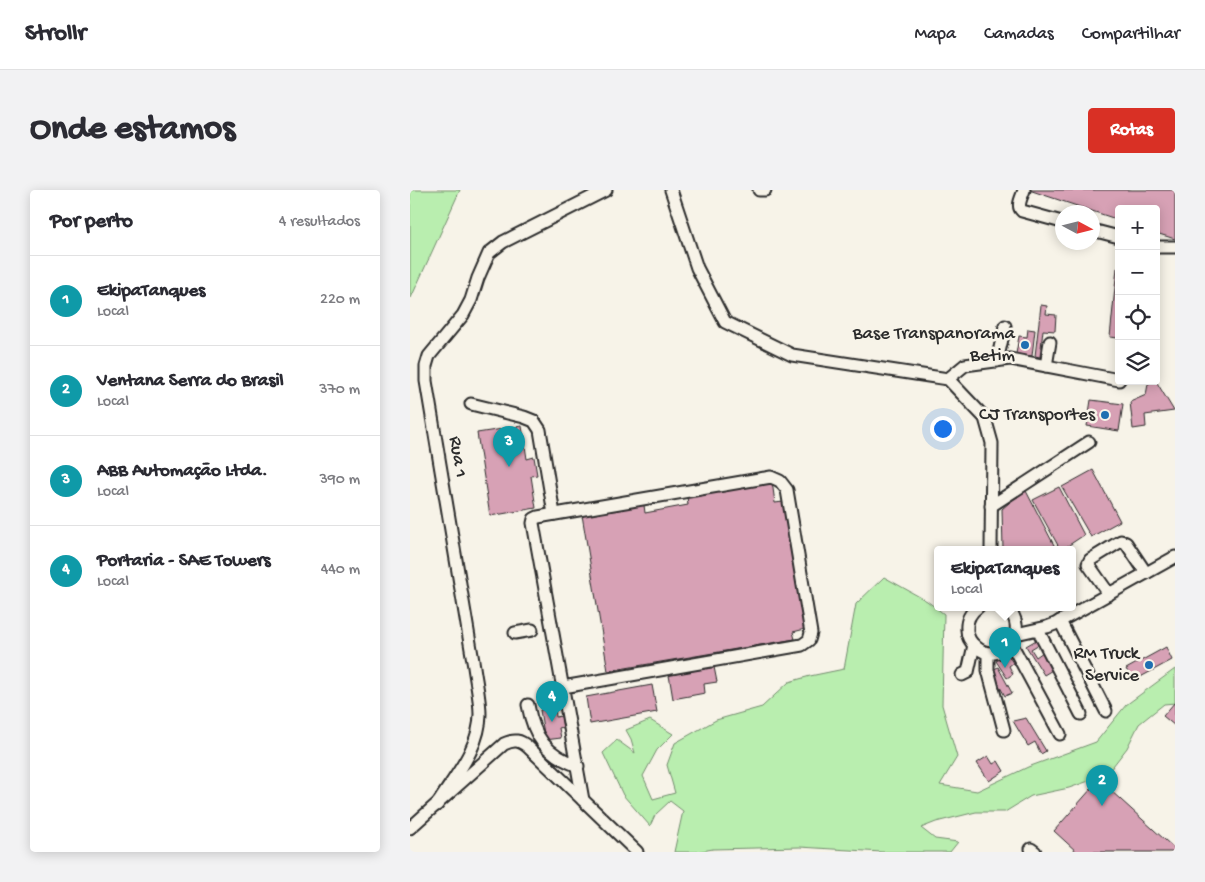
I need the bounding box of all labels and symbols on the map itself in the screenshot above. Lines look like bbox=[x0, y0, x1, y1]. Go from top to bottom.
north arrow bbox=[1055, 205, 1100, 250]
place label: Base Transpanorama Betim bbox=[852, 323, 1016, 368]
marker: Base Transpanorama Betim bbox=[1019, 339, 1031, 351]
place label: CJ Transportes bbox=[979, 404, 1096, 427]
marker: CJ Transportes bbox=[1099, 409, 1111, 421]
your location bbox=[930, 416, 956, 442]
pin: 3 bbox=[493, 426, 525, 467]
street label: Rua 1 bbox=[442, 435, 472, 479]
pin: 1 bbox=[989, 627, 1021, 668]
place label: RM Truck Service bbox=[1073, 643, 1141, 688]
marker: RM Truck Service bbox=[1143, 659, 1155, 671]
pin: 4 bbox=[536, 681, 568, 722]
pin: 2 bbox=[1086, 765, 1118, 806]

